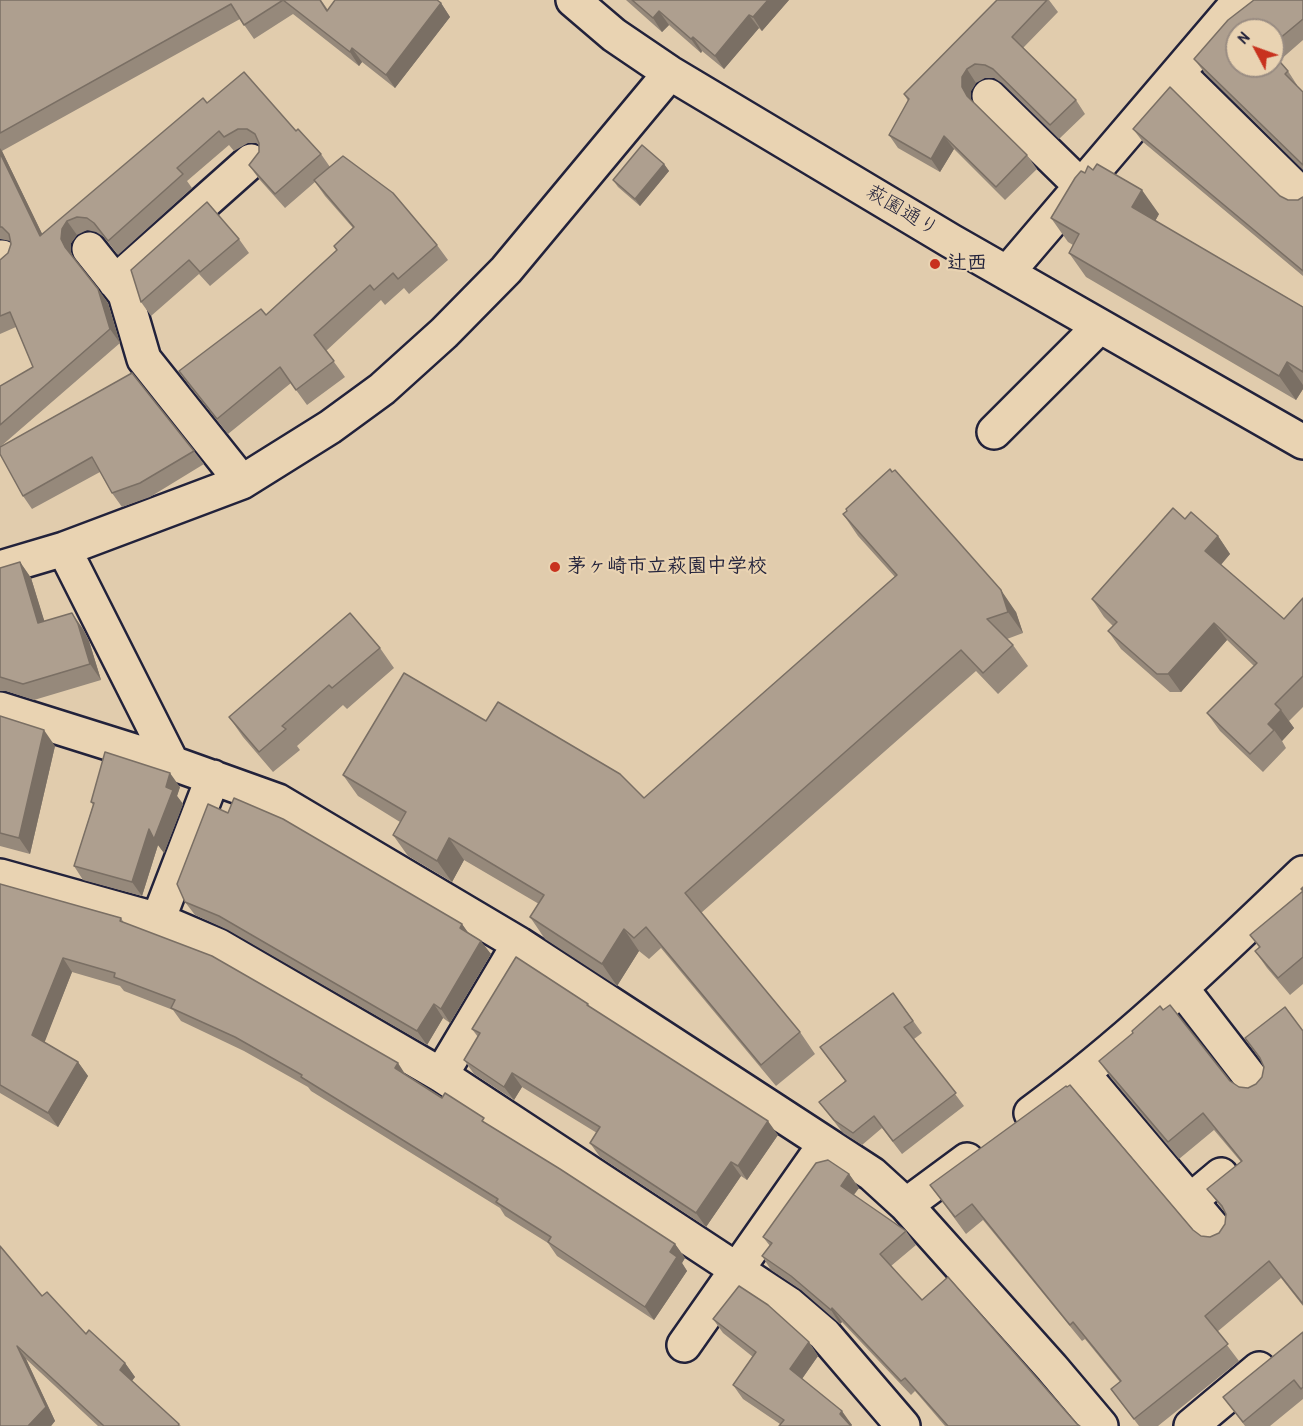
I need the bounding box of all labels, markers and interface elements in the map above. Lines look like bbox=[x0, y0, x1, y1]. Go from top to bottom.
north arrow bbox=[1225, 18, 1285, 78]
text: N bbox=[1232, 27, 1254, 48]
street label: 萩園通り bbox=[862, 180, 942, 242]
place label: 辻西 bbox=[947, 252, 987, 276]
marker: 辻西 bbox=[928, 257, 942, 271]
place label: 茅ヶ崎市立萩園中学校 bbox=[567, 555, 767, 579]
marker: 茅ヶ崎市立萩園中学校 bbox=[548, 560, 562, 574]

